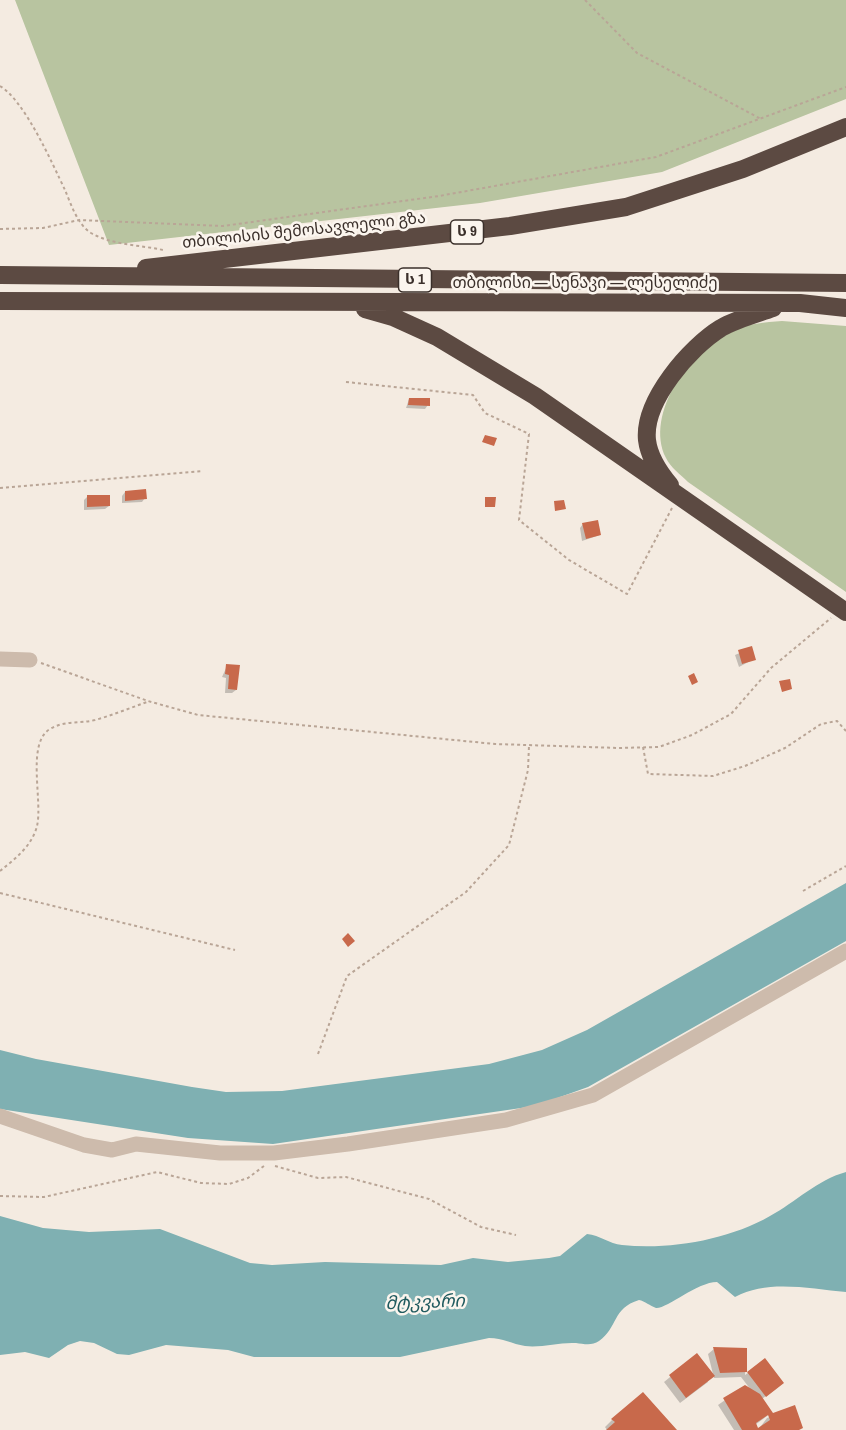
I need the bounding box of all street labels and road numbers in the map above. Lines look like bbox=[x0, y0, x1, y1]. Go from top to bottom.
street label: თბილისის შემოსავლელი გზა bbox=[181, 209, 427, 253]
road number: ს 9 bbox=[450, 220, 484, 244]
road number: ს 1 bbox=[398, 268, 432, 292]
street label: თბილისი — სენაკი — ლესელიძე bbox=[452, 274, 718, 294]

